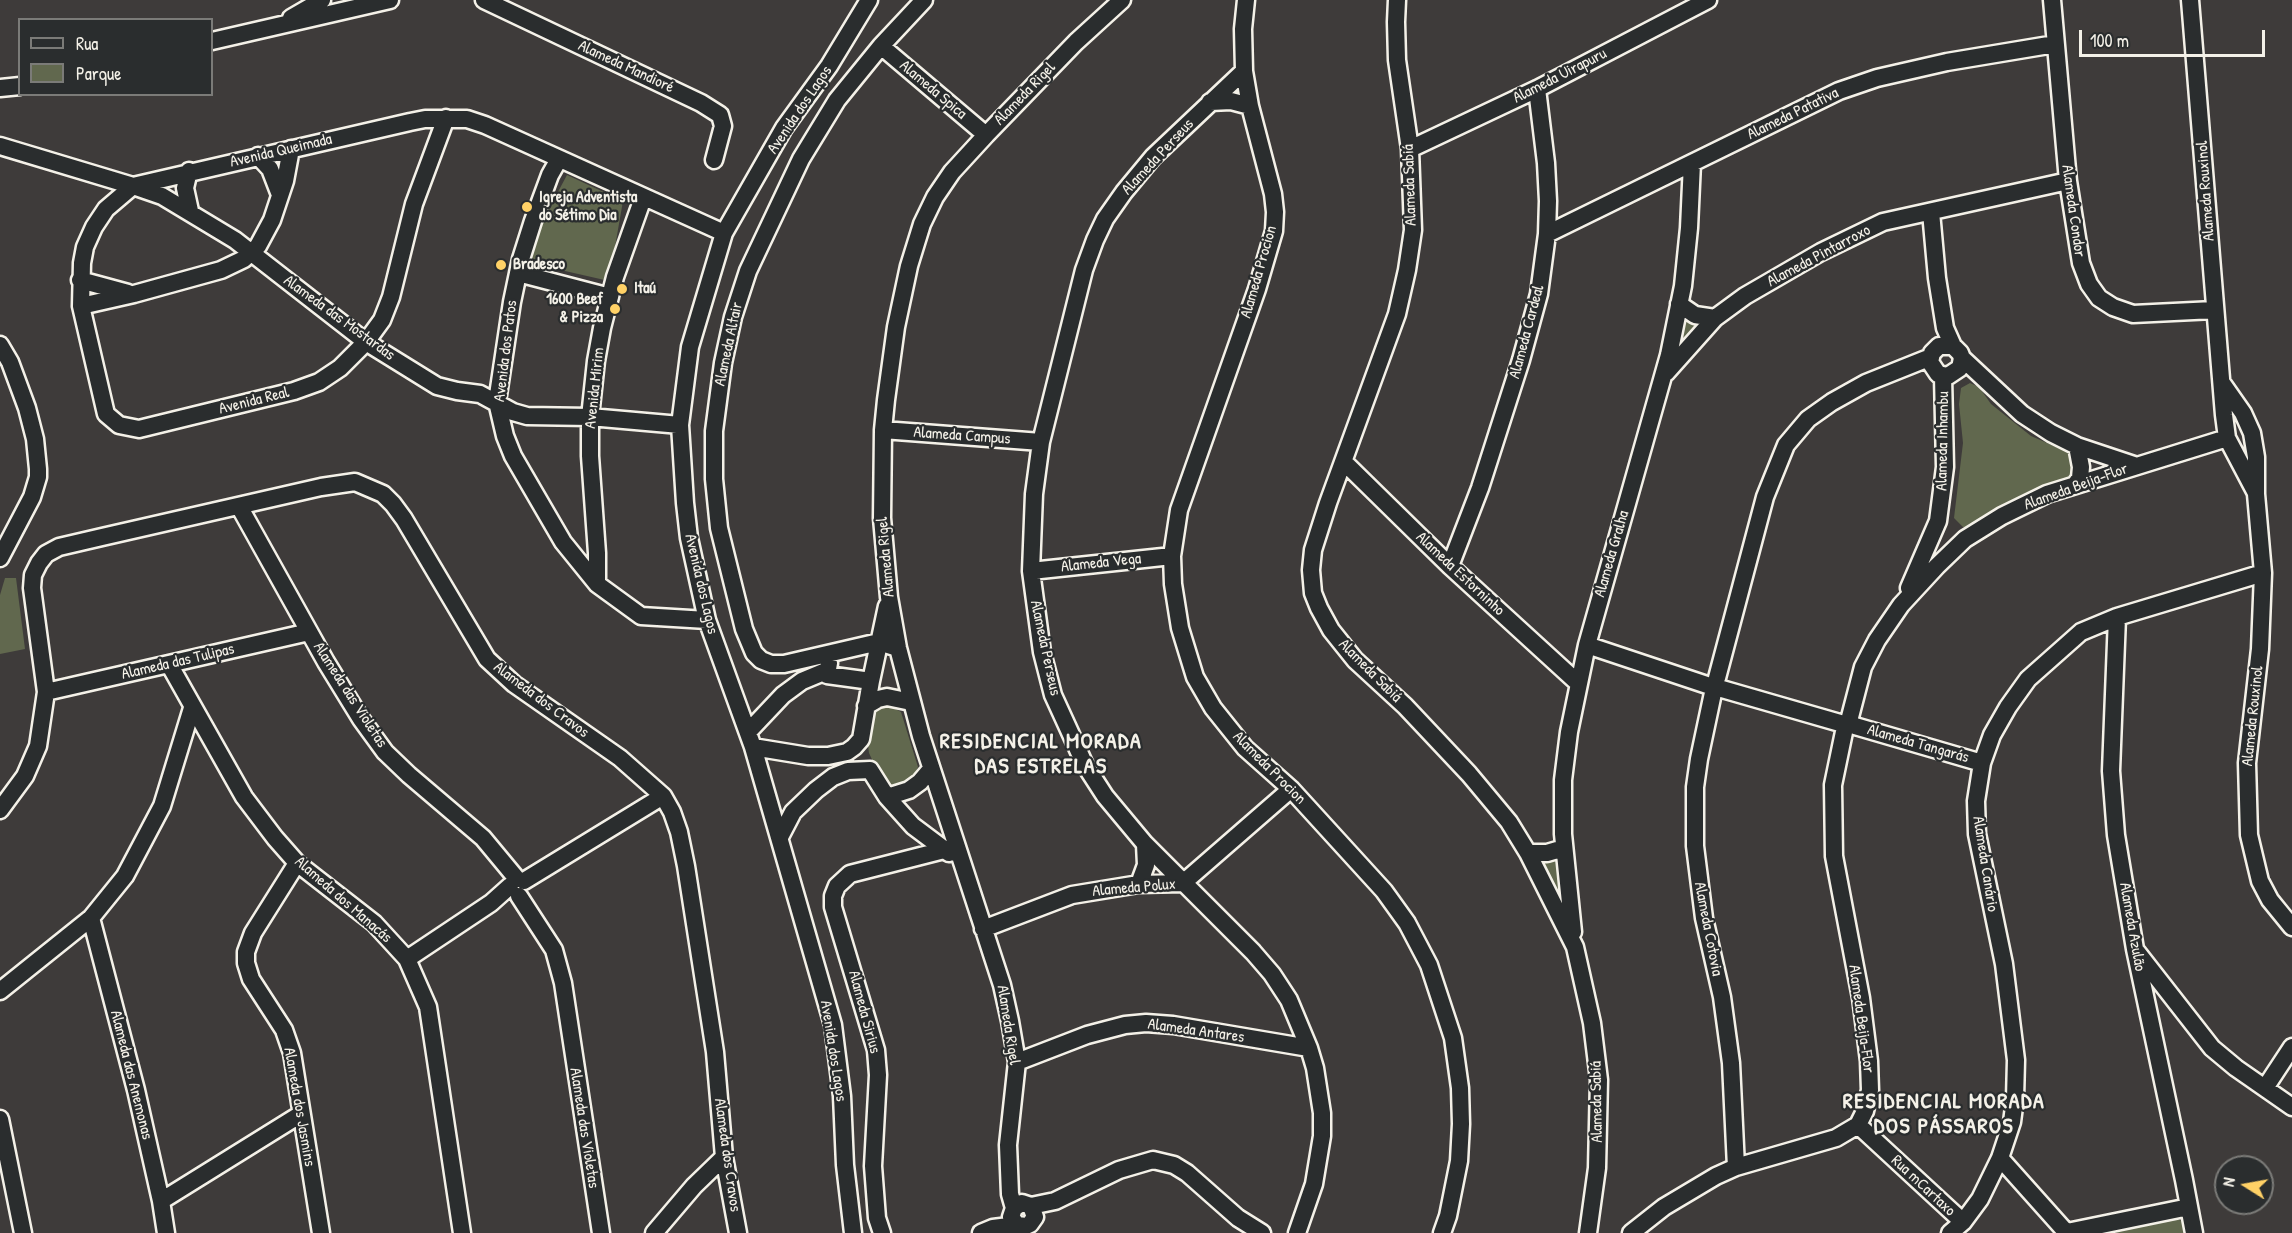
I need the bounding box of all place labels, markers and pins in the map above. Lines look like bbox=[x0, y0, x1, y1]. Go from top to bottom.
place label: Igreja Adventista do Sétimo Dia bbox=[539, 188, 637, 226]
marker: Igreja Adventista do Sétimo Dia bbox=[520, 200, 534, 214]
place label: Bradesco bbox=[513, 255, 565, 275]
marker: Bradesco bbox=[494, 258, 508, 272]
place label: Itaú bbox=[634, 279, 656, 299]
marker: Itaú bbox=[615, 282, 629, 296]
place label: 1600 Beef & Pizza bbox=[546, 290, 603, 328]
marker: 1600 Beef & Pizza bbox=[608, 302, 622, 316]

